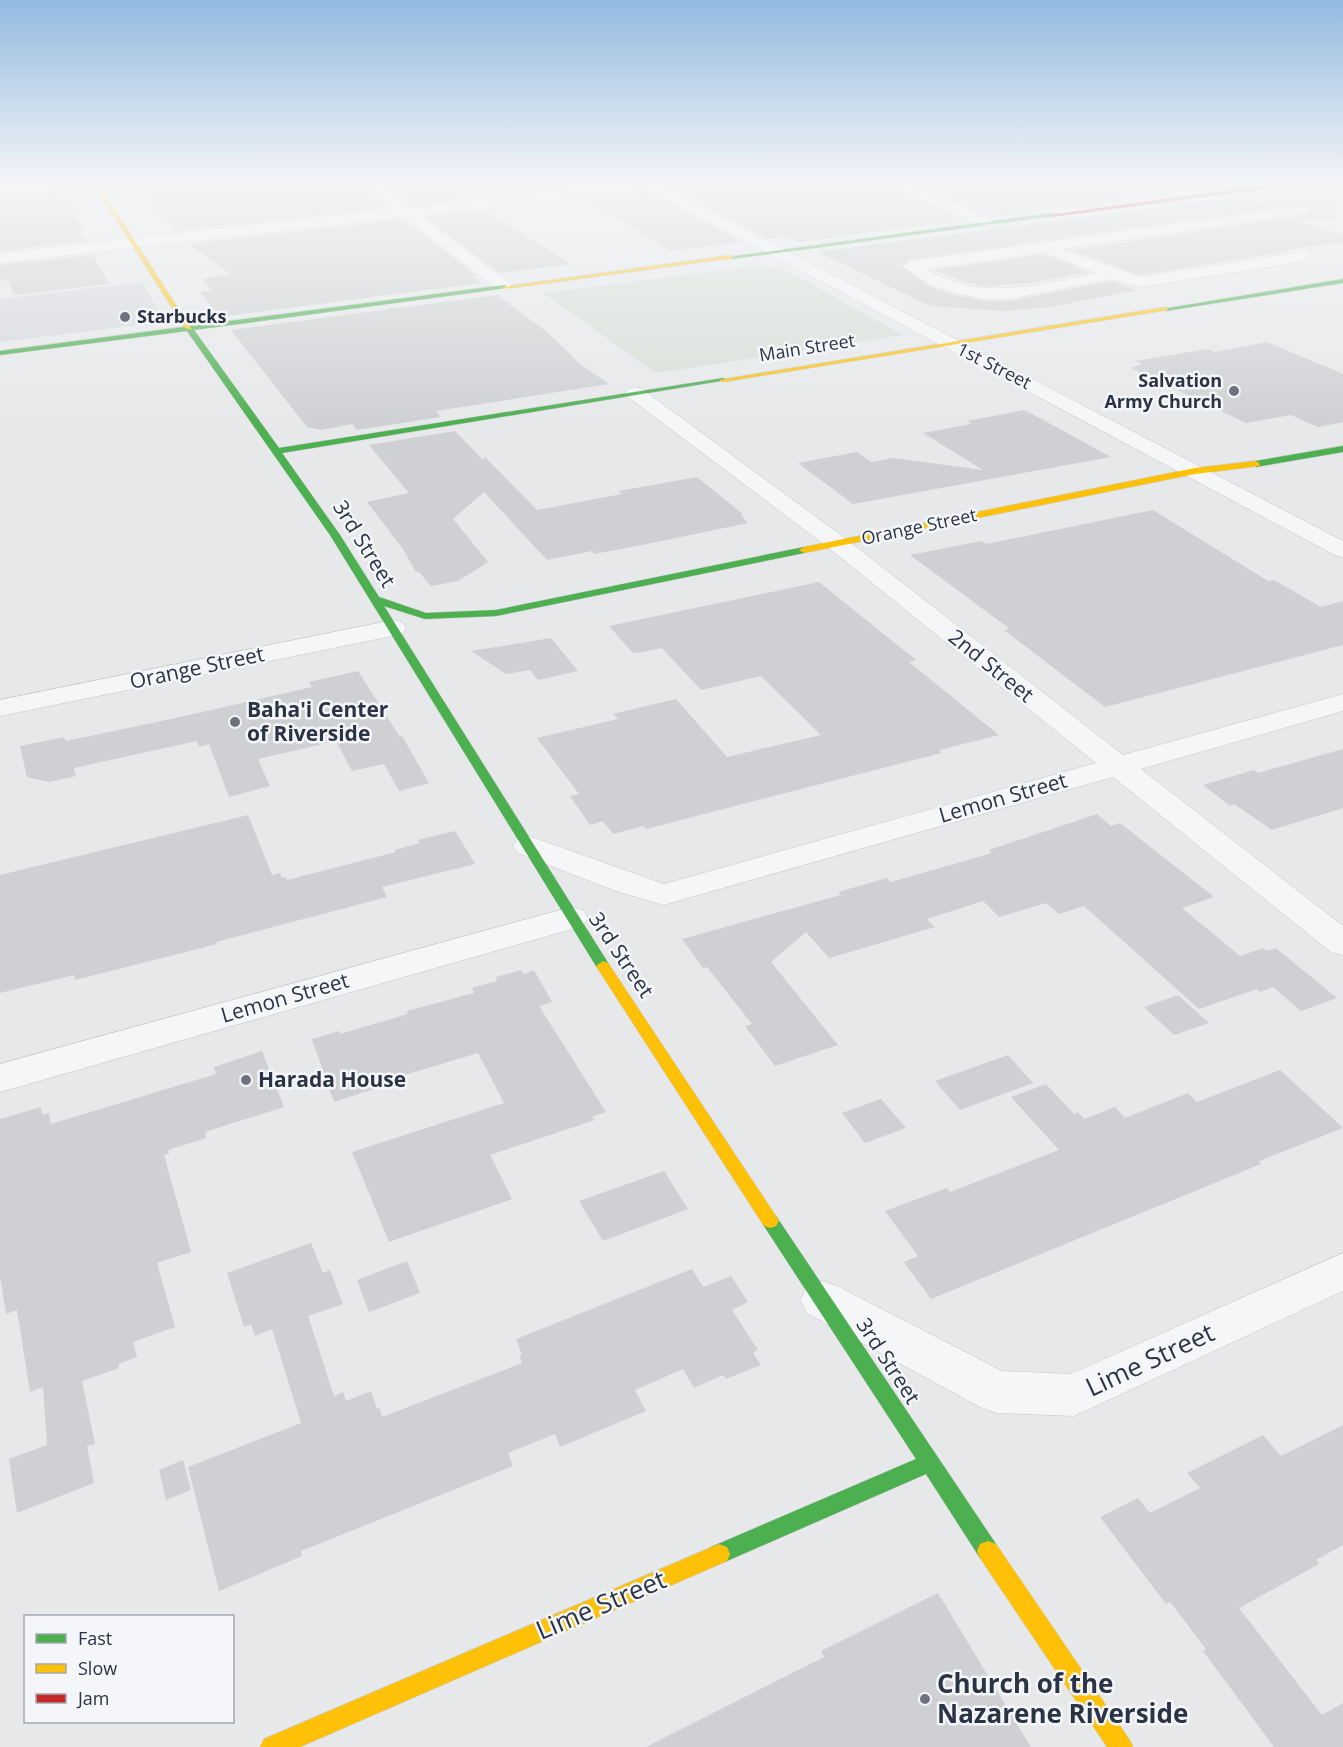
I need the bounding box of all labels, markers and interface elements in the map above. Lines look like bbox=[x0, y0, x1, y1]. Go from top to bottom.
place label: Starbucks bbox=[137, 304, 226, 328]
marker: Starbucks bbox=[118, 310, 132, 324]
street label: Main Street bbox=[757, 328, 856, 366]
street label: 1st Street bbox=[953, 336, 1036, 394]
place label: Salvation Army Church bbox=[1104, 368, 1222, 413]
marker: Salvation Army Church bbox=[1227, 384, 1241, 398]
street label: 3rd Street bbox=[327, 495, 403, 592]
street label: Orange Street bbox=[859, 502, 979, 550]
street label: 2nd Street bbox=[943, 622, 1040, 708]
street label: Orange Street bbox=[127, 639, 267, 695]
place label: Baha'i Center of Riverside bbox=[247, 695, 389, 747]
marker: Baha'i Center of Riverside bbox=[228, 715, 242, 729]
street label: Lemon Street bbox=[936, 765, 1070, 829]
street label: 3rd Street bbox=[583, 906, 661, 1003]
street label: Lemon Street bbox=[218, 965, 352, 1029]
place label: Harada House bbox=[258, 1065, 406, 1093]
marker: Harada House bbox=[239, 1073, 253, 1087]
street label: 3rd Street bbox=[851, 1312, 927, 1409]
street label: Lime Street bbox=[1079, 1314, 1220, 1405]
street label: Lime Street bbox=[530, 1561, 671, 1648]
legend bbox=[24, 1615, 234, 1723]
text: Fast bbox=[78, 1626, 112, 1650]
text: Slow bbox=[78, 1656, 117, 1680]
place label: Church of the Nazarene Riverside bbox=[937, 1665, 1188, 1731]
text: Jam bbox=[76, 1686, 110, 1710]
marker: Church of the Nazarene Riverside bbox=[918, 1692, 932, 1706]

